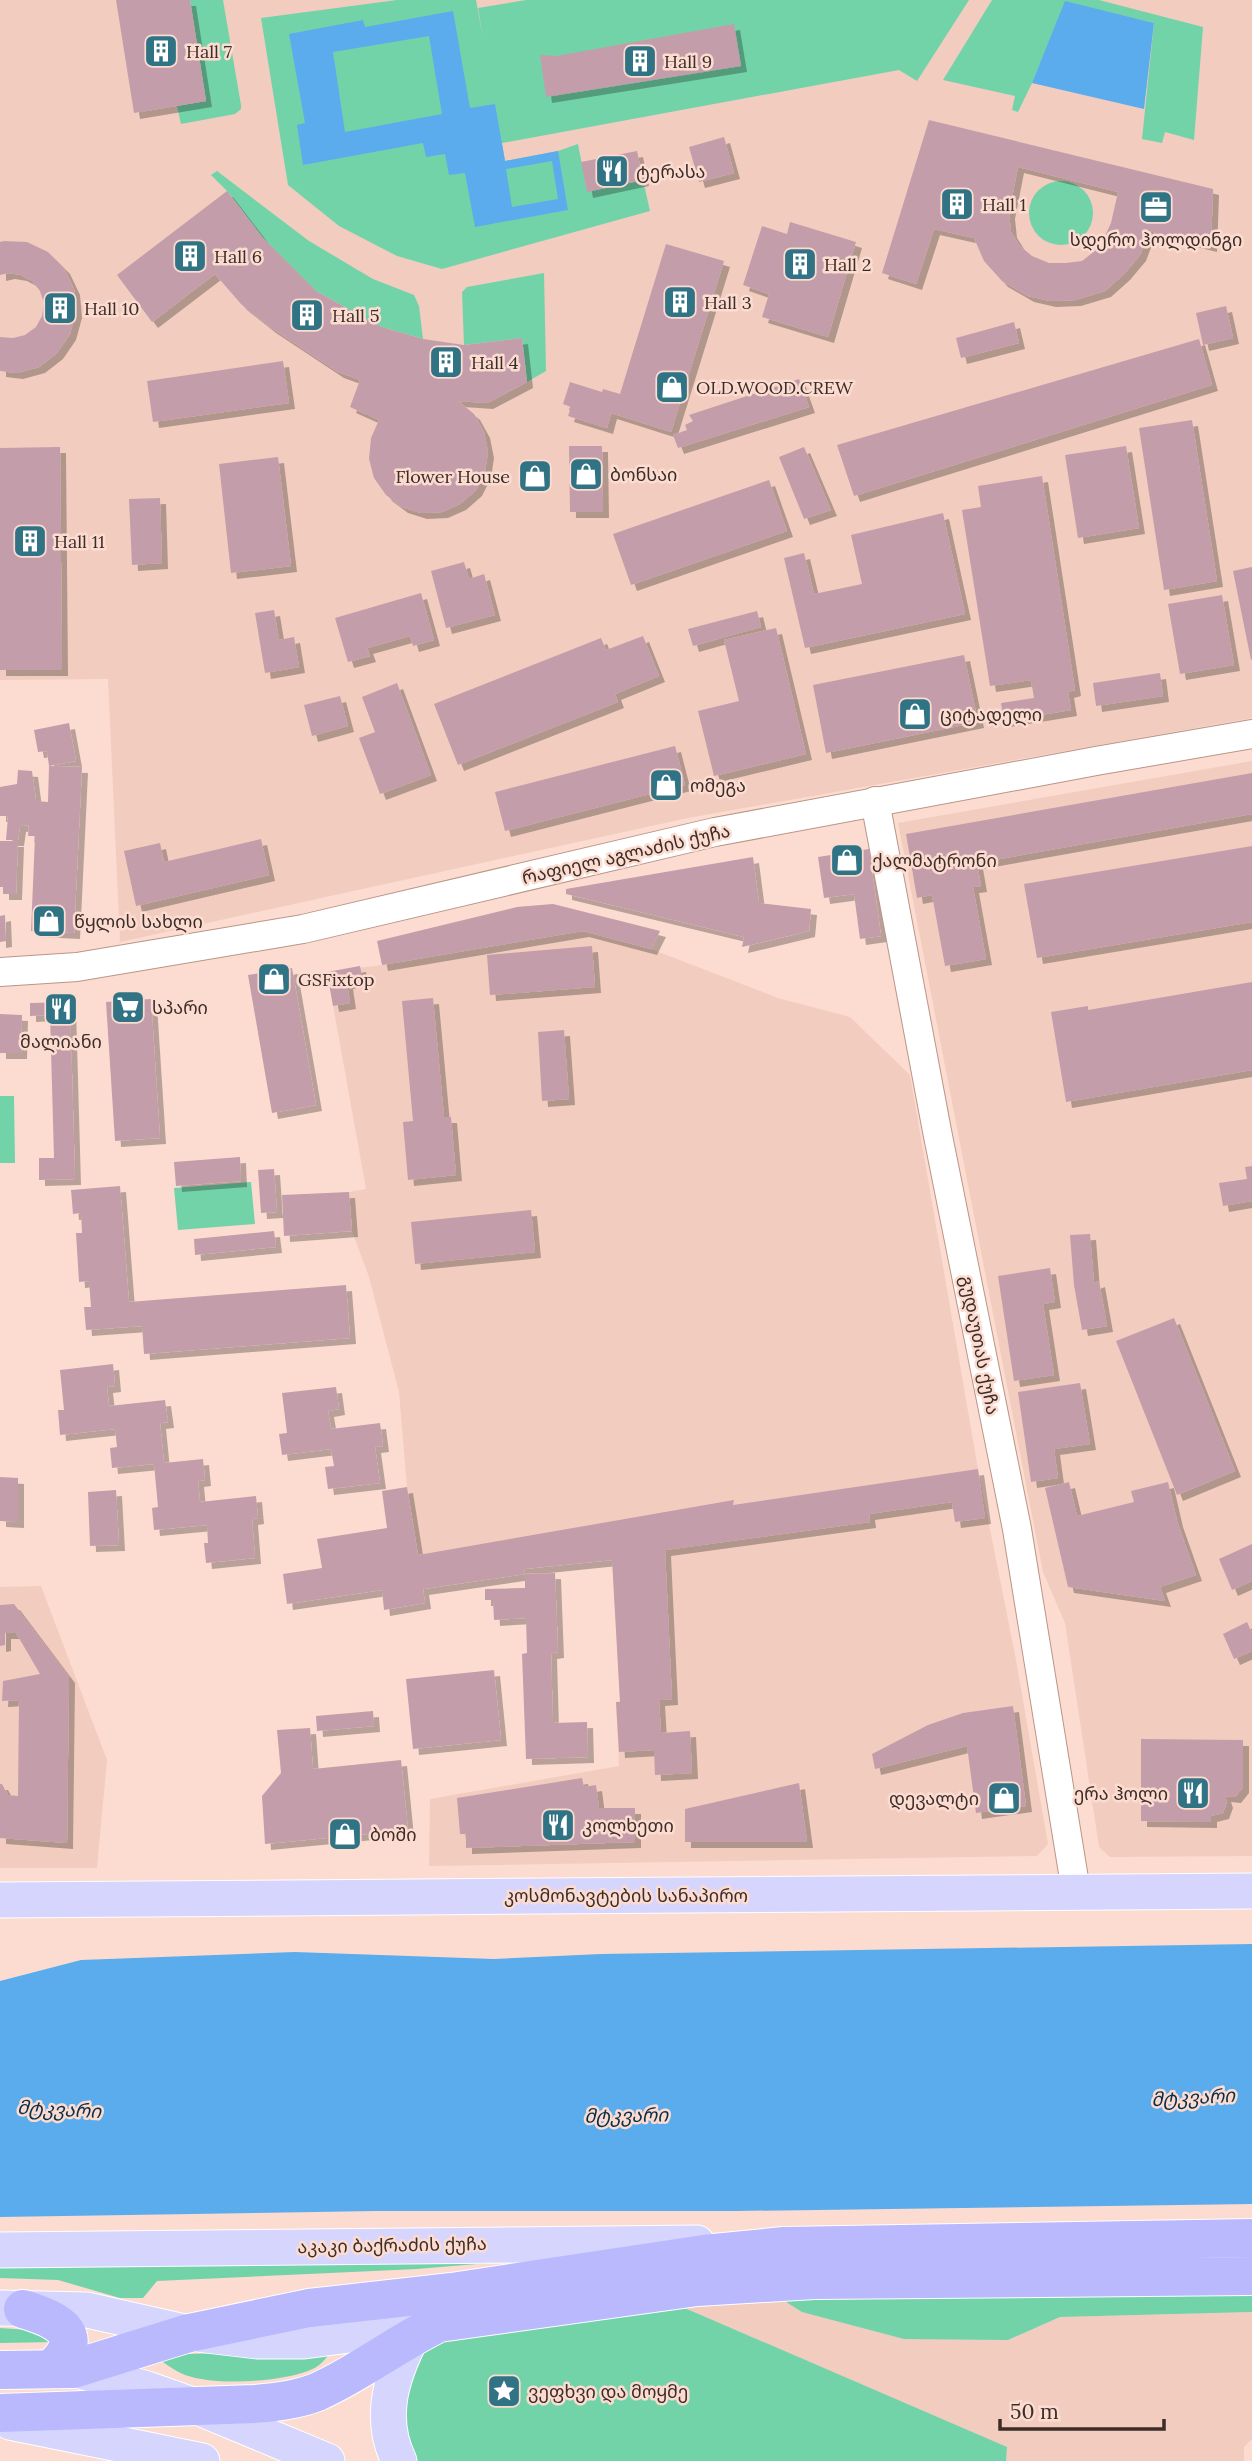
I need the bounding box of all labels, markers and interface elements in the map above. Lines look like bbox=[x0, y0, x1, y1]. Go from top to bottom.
building icon: Hall 7 bbox=[142, 32, 180, 70]
place label: Hall 7 bbox=[186, 40, 232, 63]
building icon: Hall 9 bbox=[621, 42, 659, 80]
place label: Hall 9 bbox=[664, 50, 712, 73]
restaurant icon: ტერასა bbox=[593, 152, 631, 190]
place label: ტერასა bbox=[636, 160, 706, 183]
building icon: Hall 1 bbox=[938, 185, 976, 223]
office icon: სდერო ჰოლდინგი bbox=[1137, 188, 1175, 226]
place label: Hall 1 bbox=[982, 193, 1026, 216]
place label: სდერო ჰოლდინგი bbox=[1070, 228, 1242, 251]
building icon: Hall 6 bbox=[171, 237, 209, 275]
place label: Hall 6 bbox=[214, 245, 262, 268]
building icon: Hall 2 bbox=[781, 245, 819, 283]
place label: Hall 2 bbox=[824, 253, 871, 276]
building icon: Hall 3 bbox=[661, 283, 699, 321]
building icon: Hall 10 bbox=[41, 289, 79, 327]
place label: Hall 3 bbox=[704, 291, 752, 314]
building icon: Hall 5 bbox=[288, 296, 326, 334]
place label: Hall 10 bbox=[84, 297, 139, 320]
place label: Hall 5 bbox=[332, 304, 380, 327]
building icon: Hall 4 bbox=[427, 343, 465, 381]
place label: Hall 4 bbox=[471, 351, 519, 374]
shop icon: OLD.WOOD.CREW bbox=[653, 368, 691, 406]
place label: OLD.WOOD.CREW bbox=[696, 376, 854, 399]
shop icon: ბონსაი bbox=[567, 455, 605, 493]
shop icon: Flower House bbox=[516, 457, 554, 495]
place label: ბონსაი bbox=[610, 463, 677, 486]
place label: Flower House bbox=[395, 465, 510, 488]
building icon: Hall 11 bbox=[11, 522, 49, 560]
place label: Hall 11 bbox=[54, 530, 105, 553]
shop icon: ციტადელი bbox=[896, 695, 934, 733]
place label: ციტადელი bbox=[940, 703, 1042, 726]
shop icon: ომეგა bbox=[647, 766, 685, 804]
place label: ომეგა bbox=[690, 774, 746, 797]
street label: რაფიელ აგლაძის ქუჩა bbox=[520, 819, 732, 889]
shop icon: ქალმატრონი bbox=[828, 841, 866, 879]
place label: ქალმატრონი bbox=[872, 849, 997, 872]
shop icon: წყლის სახლი bbox=[30, 902, 68, 940]
place label: წყლის სახლი bbox=[74, 910, 203, 933]
shop icon: GSFixtop bbox=[255, 960, 293, 998]
place label: GSFixtop bbox=[298, 968, 375, 991]
supermarket icon: სპარი bbox=[109, 988, 147, 1026]
restaurant icon: მალიანი bbox=[42, 990, 80, 1028]
place label: სპარი bbox=[152, 996, 208, 1019]
place label: მალიანი bbox=[20, 1030, 102, 1053]
street label: გუდაუთას ქუჩა bbox=[955, 1273, 1005, 1417]
restaurant icon: ერა ჰოლი bbox=[1174, 1774, 1212, 1812]
shop icon: დევალტი bbox=[985, 1779, 1023, 1817]
place label: ერა ჰოლი bbox=[1074, 1782, 1168, 1805]
place label: დევალტი bbox=[889, 1787, 979, 1810]
restaurant icon: კოლხეთი bbox=[539, 1806, 577, 1844]
place label: კოლხეთი bbox=[582, 1814, 674, 1837]
shop icon: ბოში bbox=[326, 1815, 364, 1853]
place label: ბოში bbox=[370, 1823, 417, 1846]
street label: კოსმონავტების სანაპირო bbox=[504, 1884, 748, 1907]
water label: მტკვარი bbox=[1150, 2083, 1237, 2111]
water label: მტკვარი bbox=[16, 2095, 103, 2123]
water label: მტკვარი bbox=[584, 2102, 669, 2128]
street label: აკაკი ბაქრაძის ქუჩა bbox=[297, 2232, 487, 2258]
place icon: ვეფხვი და მოყმე bbox=[485, 2372, 523, 2410]
place label: ვეფხვი და მოყმე bbox=[528, 2380, 688, 2403]
scale bar bbox=[1000, 2388, 1164, 2432]
text: 50 m bbox=[1010, 2398, 1059, 2425]

